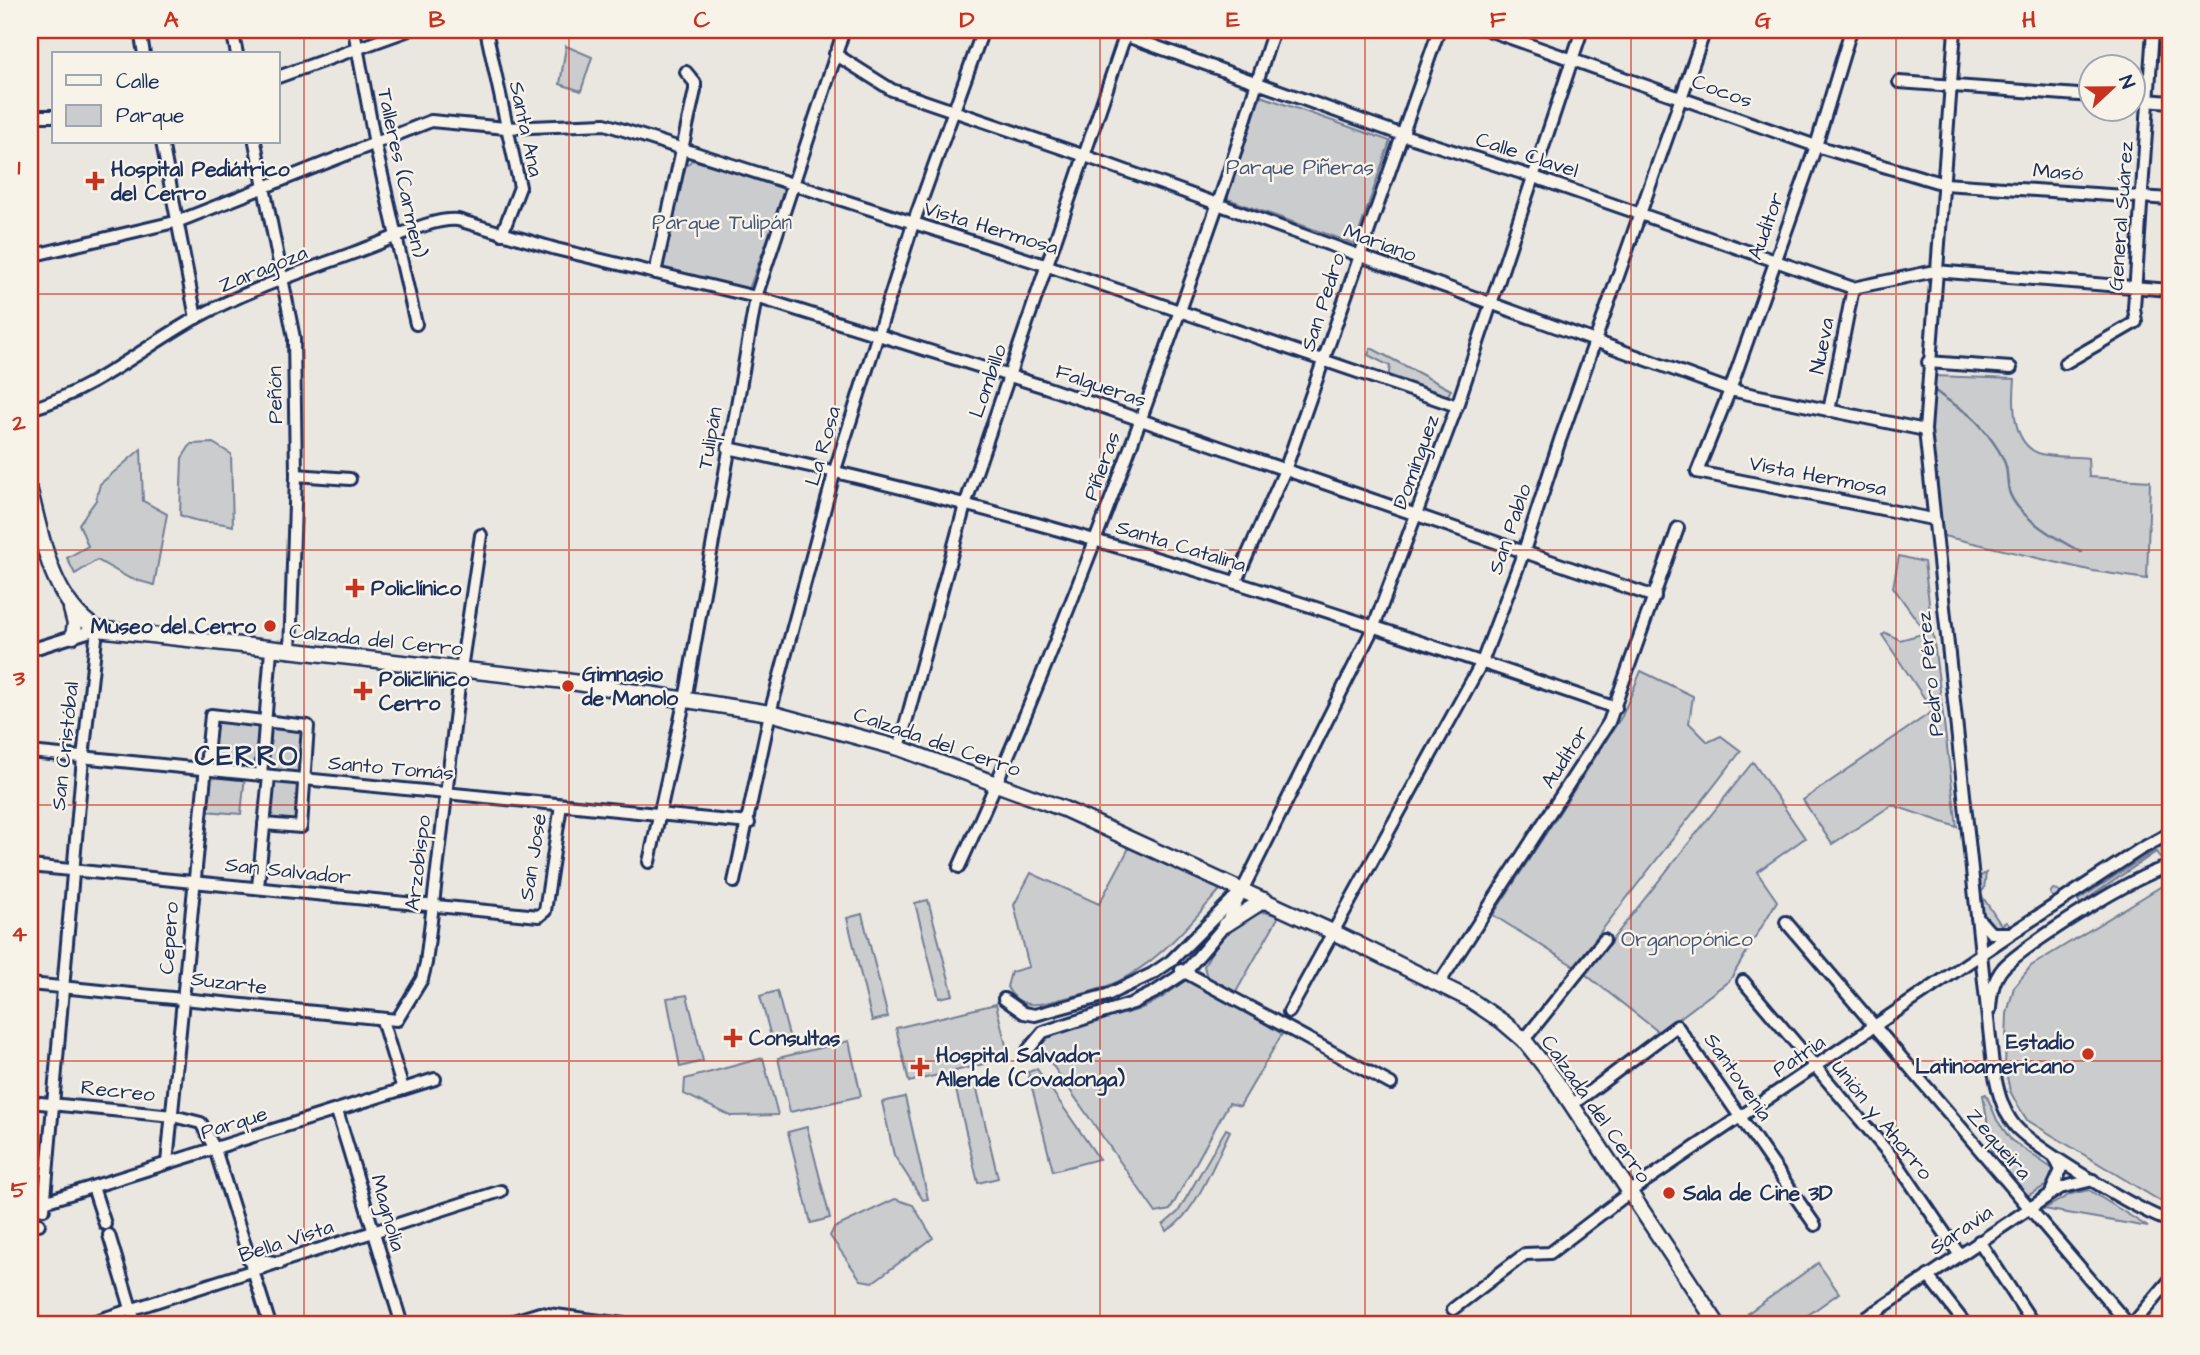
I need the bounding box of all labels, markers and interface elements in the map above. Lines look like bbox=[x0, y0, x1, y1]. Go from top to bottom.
text: A bbox=[164, 4, 179, 36]
text: B bbox=[429, 4, 446, 36]
text: C bbox=[694, 4, 711, 36]
text: D bbox=[960, 4, 975, 36]
text: E bbox=[1226, 4, 1240, 36]
text: F bbox=[1490, 4, 1507, 36]
text: G bbox=[1755, 4, 1771, 36]
text: H bbox=[2022, 4, 2036, 36]
legend bbox=[52, 52, 280, 144]
north arrow bbox=[2078, 52, 2148, 122]
text: Calle bbox=[116, 67, 160, 96]
street label: Cocos bbox=[1688, 67, 1756, 115]
text: N bbox=[2112, 72, 2141, 93]
street label: Santa Ana bbox=[502, 79, 550, 180]
street label: Talleres (Carmen) bbox=[370, 86, 434, 260]
text: Parque bbox=[116, 101, 184, 130]
street label: Calle Clavel bbox=[1472, 125, 1582, 185]
street label: General Suárez bbox=[2101, 140, 2141, 292]
text: 1 bbox=[18, 151, 21, 183]
park label: Parque Piñeras bbox=[1226, 153, 1374, 182]
place label: Hospital Pediátrico del Cerro bbox=[110, 155, 290, 208]
street label: Masó bbox=[2032, 156, 2084, 188]
marker: Hospital Pediátrico del Cerro bbox=[85, 171, 105, 191]
street label: Auditor bbox=[1740, 188, 1792, 264]
street label: Vista Hermosa bbox=[920, 194, 1062, 262]
park label: Parque Tulipán bbox=[652, 208, 792, 238]
street label: Mariano bbox=[1339, 216, 1421, 270]
street label: Zaragoza bbox=[214, 238, 313, 302]
street label: San Pedro bbox=[1293, 249, 1353, 355]
street label: Nueva bbox=[1802, 315, 1842, 377]
street label: Lombillo bbox=[962, 340, 1014, 422]
street label: Falgueras bbox=[1051, 357, 1150, 417]
street label: Peñón bbox=[260, 366, 290, 424]
street label: La Rosa bbox=[798, 402, 848, 489]
street label: Tulipán bbox=[690, 404, 731, 472]
text: 2 bbox=[11, 407, 26, 439]
street label: Domínguez bbox=[1385, 410, 1449, 514]
street label: Piñeras bbox=[1076, 428, 1128, 504]
street label: Vista Hermosa bbox=[1747, 448, 1890, 504]
street label: San Pablo bbox=[1481, 480, 1539, 578]
street label: Santa Catalina bbox=[1112, 512, 1250, 580]
place label: Policlínico bbox=[371, 574, 461, 603]
marker: Policlínico bbox=[345, 578, 365, 598]
street label: Pedro Pérez bbox=[1909, 610, 1951, 738]
place label: Museo del Cerro bbox=[91, 612, 256, 641]
street label: Calzada del Cerro bbox=[288, 616, 465, 664]
marker: Museo del Cerro bbox=[262, 618, 278, 634]
place label: Gimnasio de Manolo bbox=[581, 660, 678, 713]
text: 3 bbox=[12, 662, 25, 694]
place label: Policlínico Cerro bbox=[379, 665, 469, 718]
marker: Gimnasio de Manolo bbox=[560, 678, 576, 694]
street label: San Cristóbal bbox=[44, 680, 86, 812]
marker: Policlínico Cerro bbox=[353, 681, 373, 701]
street label: Calzada del Cerro bbox=[850, 700, 1025, 784]
street label: Auditor bbox=[1534, 719, 1596, 794]
district label: CERRO bbox=[194, 737, 300, 776]
street label: Santo Tomás bbox=[327, 748, 455, 788]
street label: San José bbox=[512, 811, 554, 903]
street label: Arzobispo bbox=[398, 813, 439, 913]
street label: San Salvador bbox=[224, 850, 353, 892]
street label: Cepero bbox=[152, 901, 187, 975]
text: 4 bbox=[11, 918, 27, 950]
park label: Organopónico bbox=[1621, 925, 1753, 956]
street label: Suzarte bbox=[189, 964, 269, 1002]
place label: Consultas bbox=[749, 1024, 841, 1053]
street label: Santovenia bbox=[1697, 1027, 1779, 1127]
marker: Consultas bbox=[723, 1028, 743, 1048]
street label: Patria bbox=[1767, 1028, 1831, 1084]
place label: Estadio Latinoamericano bbox=[1915, 1028, 2074, 1081]
street label: Calzada del Cerro bbox=[1534, 1029, 1658, 1189]
place label: Hospital Salvador Allende (Covadonga) bbox=[936, 1041, 1126, 1096]
marker: Estadio Latinoamericano bbox=[2080, 1046, 2096, 1062]
street label: Unión y Ahorro bbox=[1823, 1054, 1940, 1188]
marker: Hospital Salvador Allende (Covadonga) bbox=[910, 1057, 930, 1077]
street label: Recreo bbox=[79, 1073, 157, 1109]
street label: Parque bbox=[197, 1099, 271, 1147]
street label: Zequeira bbox=[1960, 1102, 2038, 1186]
street label: Magnolia bbox=[361, 1171, 413, 1256]
text: 5 bbox=[11, 1174, 28, 1206]
place label: Sala de Cine 3D bbox=[1682, 1179, 1833, 1208]
marker: Sala de Cine 3D bbox=[1661, 1185, 1677, 1201]
street label: Saravia bbox=[1923, 1198, 1999, 1262]
street label: Bella Vista bbox=[235, 1212, 337, 1270]

